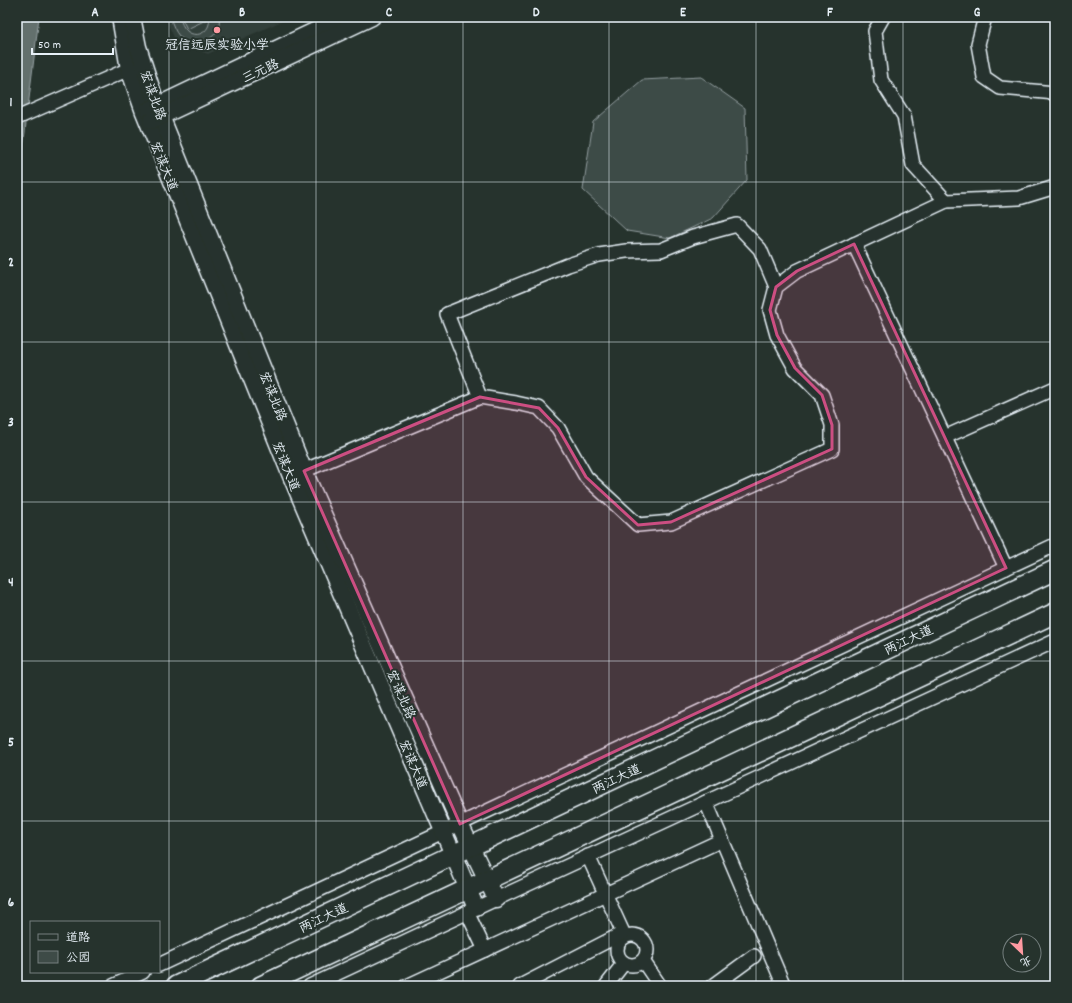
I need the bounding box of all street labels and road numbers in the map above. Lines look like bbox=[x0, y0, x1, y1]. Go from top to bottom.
street label: 三元路 bbox=[239, 55, 283, 89]
street label: 宏谋北路 bbox=[134, 68, 169, 124]
street label: 宏谋大道 bbox=[144, 139, 181, 195]
street label: 宏谋北路 bbox=[253, 369, 290, 425]
street label: 宏谋大道 bbox=[266, 439, 303, 495]
street label: 两江大道 bbox=[881, 622, 937, 661]
street label: 宏谋北路 bbox=[380, 667, 419, 723]
street label: 宏谋大道 bbox=[393, 737, 431, 793]
street label: 两江大道 bbox=[589, 761, 645, 800]
street label: 两江大道 bbox=[296, 900, 352, 939]

